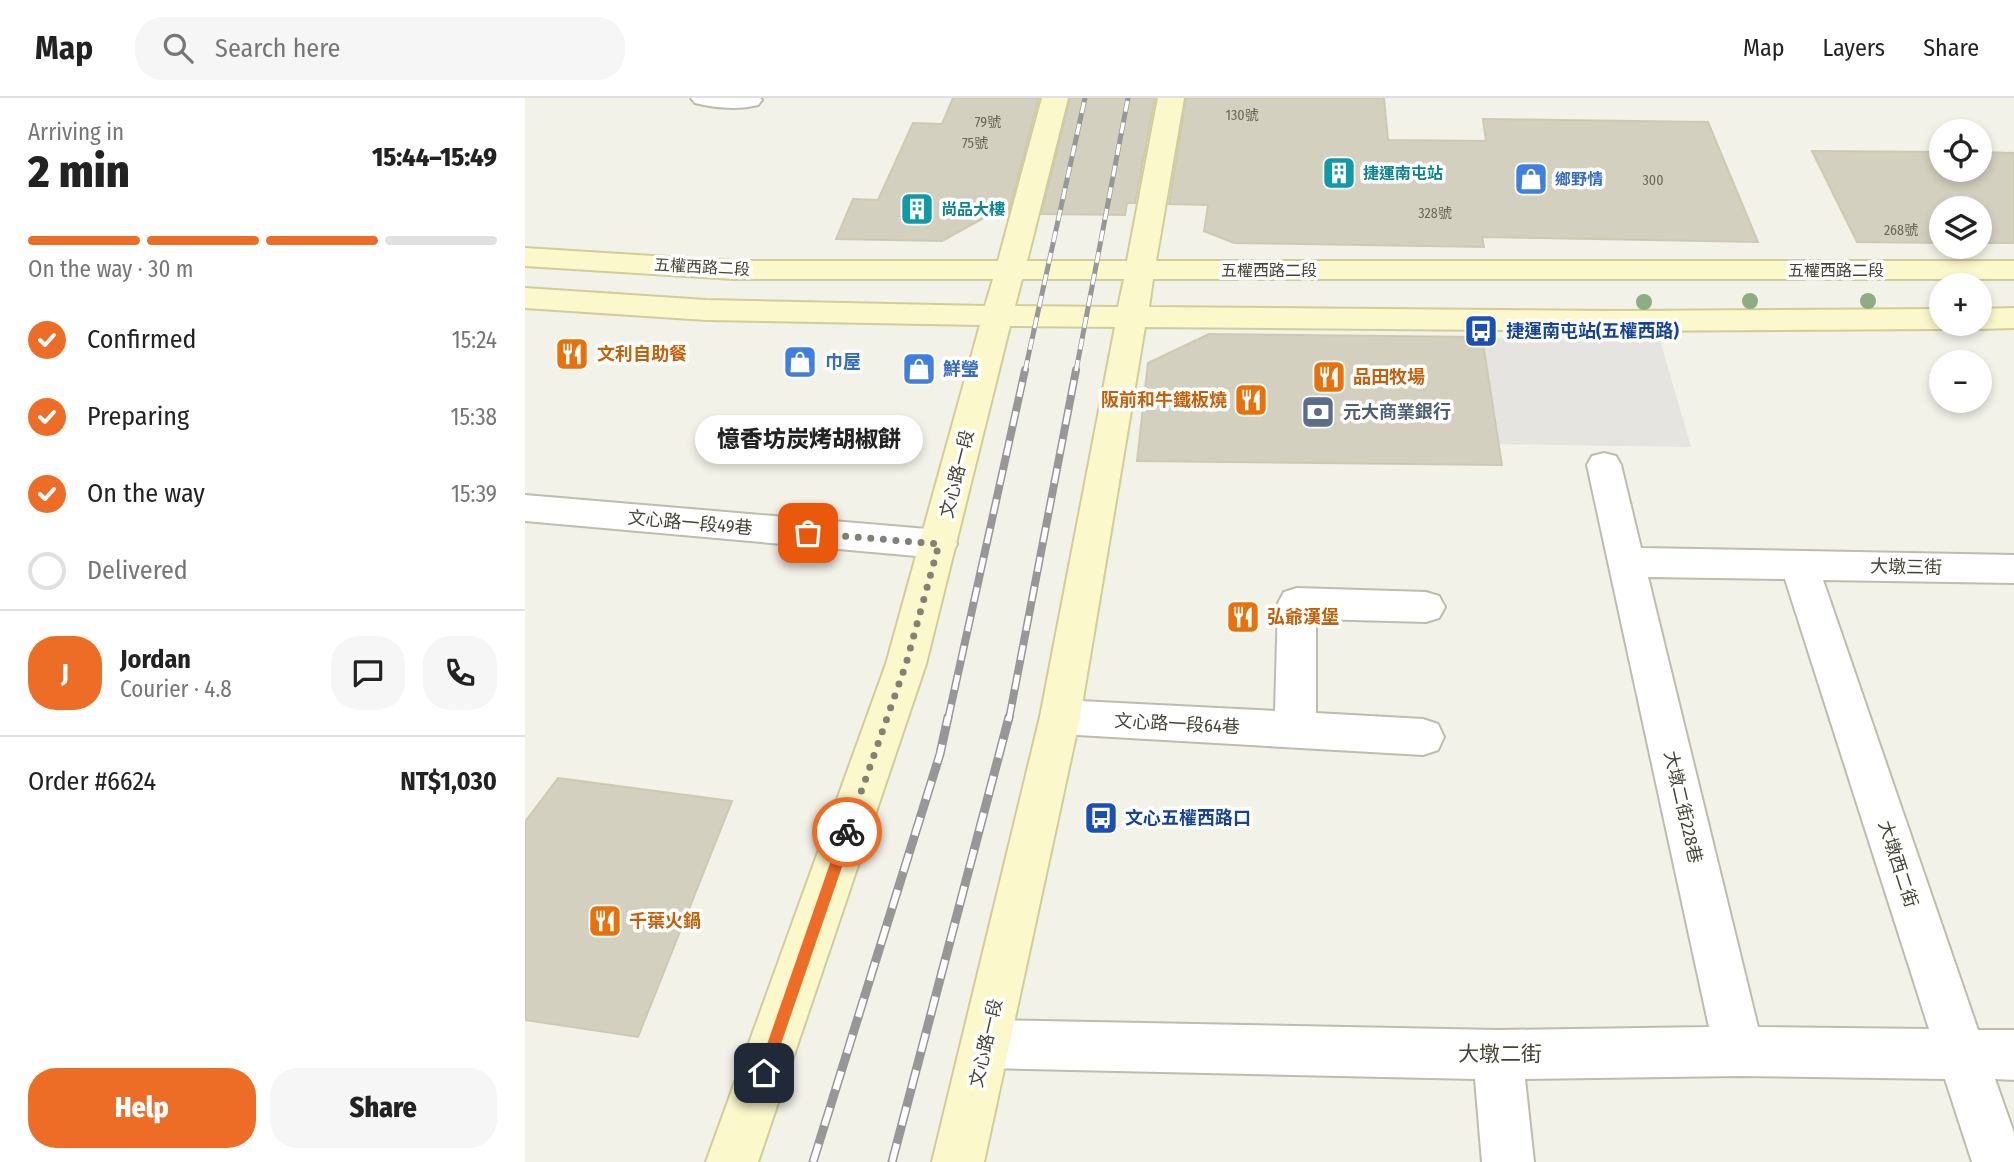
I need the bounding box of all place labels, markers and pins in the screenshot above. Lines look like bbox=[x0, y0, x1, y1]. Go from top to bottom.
building icon: 捷運南屯站 bbox=[1320, 154, 1358, 192]
shop icon: 鄉野情 bbox=[1512, 160, 1550, 198]
place label: 捷運南屯站 bbox=[1363, 164, 1443, 183]
place label: 鄉野情 bbox=[1555, 170, 1603, 189]
building icon: 尚品大樓 bbox=[898, 190, 936, 228]
place label: 尚品大樓 bbox=[941, 200, 1005, 219]
bus stop icon: 捷運南屯站(五權西路) bbox=[1462, 312, 1500, 350]
place label: 捷運南屯站(五權西路) bbox=[1506, 320, 1679, 342]
restaurant icon: 文利自助餐 bbox=[553, 335, 591, 373]
place label: 文利自助餐 bbox=[597, 343, 687, 365]
shop icon: 巾屋 bbox=[781, 343, 819, 381]
shop icon: 鮮瑩 bbox=[900, 350, 938, 388]
place label: 巾屋 bbox=[825, 351, 861, 373]
place label: 鮮瑩 bbox=[943, 358, 979, 380]
restaurant icon: 品田牧場 bbox=[1310, 358, 1348, 396]
place label: 品田牧場 bbox=[1353, 366, 1425, 388]
restaurant icon: 阪前和牛鐵板燒 bbox=[1232, 381, 1270, 419]
place label: 阪前和牛鐵板燒 bbox=[1101, 389, 1227, 411]
bank icon: 元大商業銀行 bbox=[1299, 393, 1337, 431]
place label: 元大商業銀行 bbox=[1343, 401, 1451, 423]
callout: 憶香坊炭烤胡椒餅 bbox=[694, 414, 922, 463]
pin bbox=[778, 503, 838, 563]
restaurant icon: 弘爺漢堡 bbox=[1224, 598, 1262, 636]
place label: 弘爺漢堡 bbox=[1267, 606, 1339, 628]
bus stop icon: 文心五權西路口 bbox=[1082, 799, 1120, 837]
place label: 文心五權西路口 bbox=[1125, 807, 1251, 829]
restaurant icon: 千葉火鍋 bbox=[586, 902, 624, 940]
place label: 千葉火鍋 bbox=[629, 910, 701, 932]
pin bbox=[734, 1043, 794, 1103]

